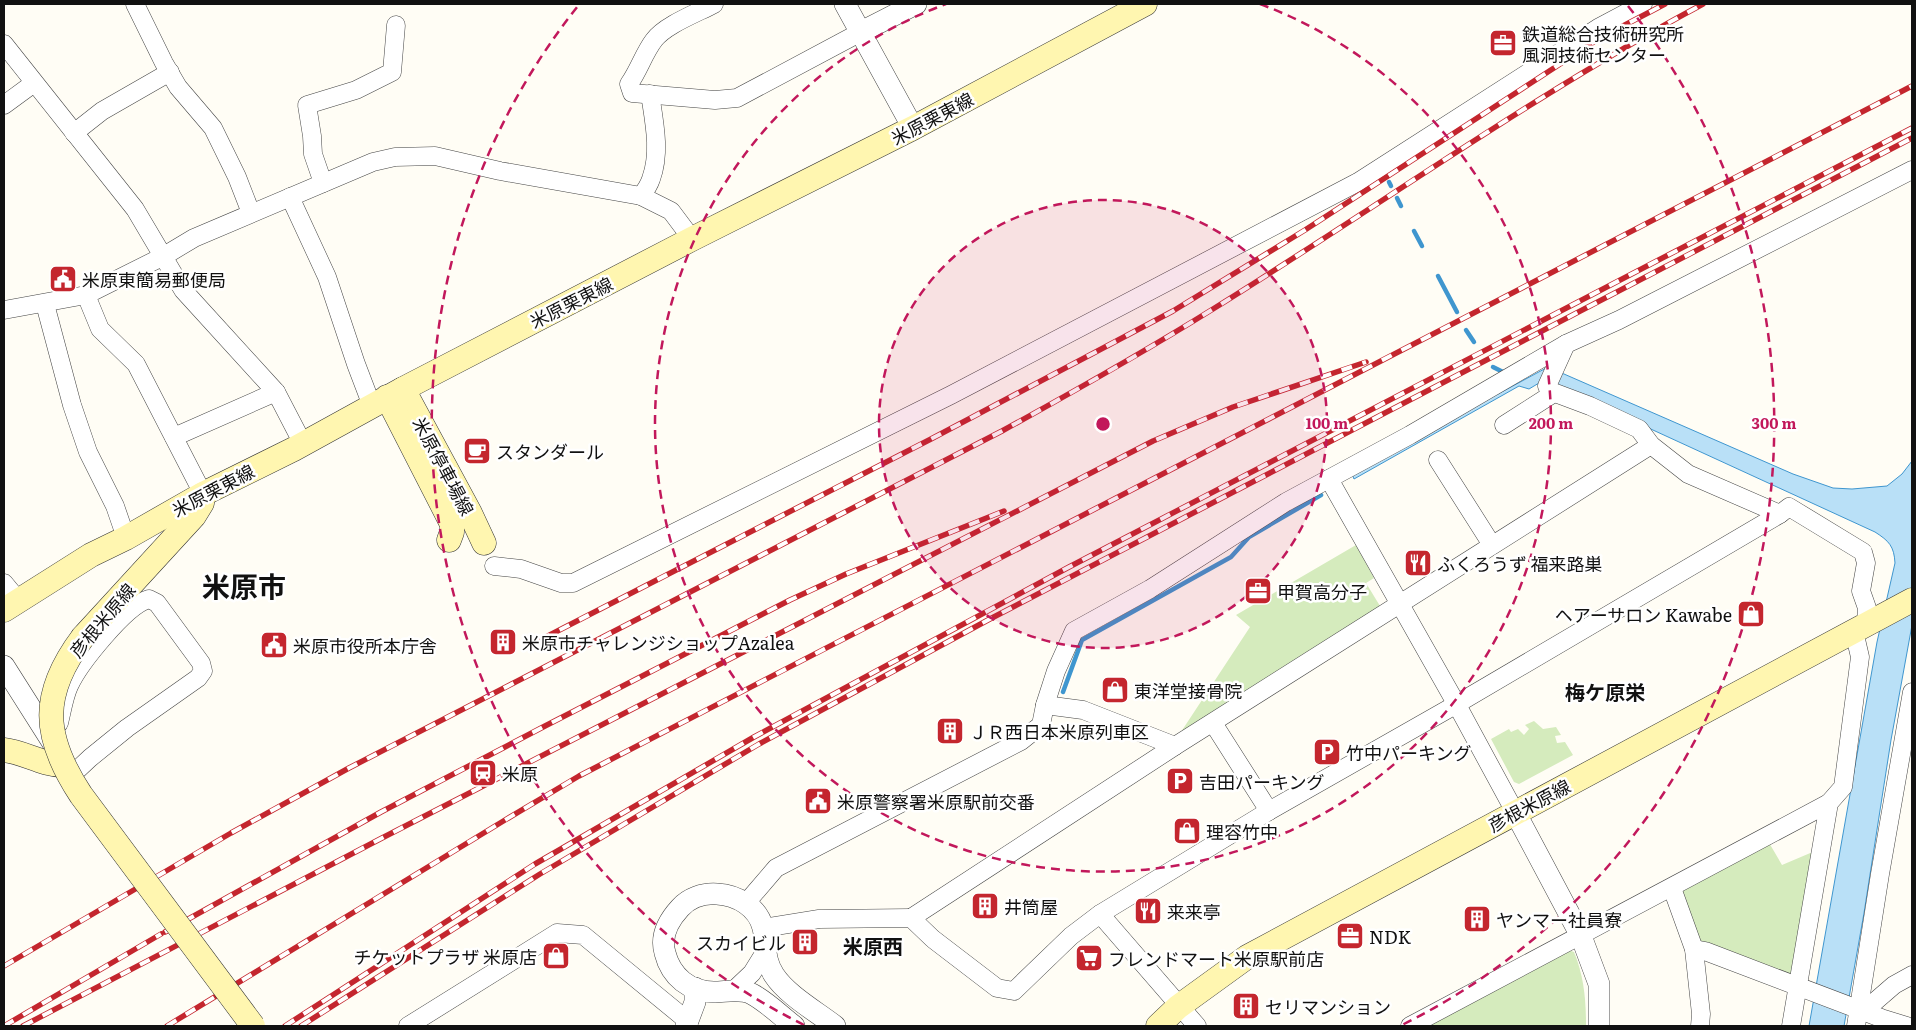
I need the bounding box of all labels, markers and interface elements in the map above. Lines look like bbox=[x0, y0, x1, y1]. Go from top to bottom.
place label: 鉄道総合技術研究所 風洞技術センター bbox=[1522, 20, 1684, 68]
office icon: 鉄道総合技術研究所 風洞技術センター bbox=[1488, 28, 1518, 58]
street label: 米原栗東線 bbox=[886, 85, 978, 151]
public building icon: 米原東簡易郵便局 bbox=[48, 264, 78, 294]
place label: 米原東簡易郵便局 bbox=[82, 266, 226, 293]
street label: 米原栗東線 bbox=[525, 270, 617, 334]
text: 100 m bbox=[1306, 411, 1348, 434]
text: 200 m bbox=[1529, 411, 1573, 434]
text: 300 m bbox=[1752, 411, 1796, 434]
street label: 米原停車場線 bbox=[407, 412, 481, 520]
centre of rings bbox=[1094, 415, 1112, 433]
cafe icon: スタンダール bbox=[462, 436, 492, 466]
place label: スタンダール bbox=[496, 438, 604, 465]
street label: 米原栗東線 bbox=[167, 457, 259, 523]
restaurant icon: ふくろうず 福来路巣 bbox=[1403, 548, 1433, 578]
place label: ふくろうず 福来路巣 bbox=[1437, 550, 1603, 577]
district label: 米原市 bbox=[202, 564, 286, 606]
office icon: 甲賀高分子 bbox=[1243, 576, 1273, 606]
street label: 彦根米原線 bbox=[63, 577, 141, 663]
place label: 甲賀高分子 bbox=[1277, 578, 1367, 605]
shop icon: ヘアーサロン Kawabe bbox=[1736, 599, 1766, 629]
place label: ヘアーサロン Kawabe bbox=[1555, 601, 1732, 628]
building icon: 米原市チャレンジショップAzalea bbox=[488, 627, 518, 657]
place label: 米原市チャレンジショップAzalea bbox=[522, 629, 795, 656]
public building icon: 米原市役所本庁舎 bbox=[259, 630, 289, 660]
place label: 米原市役所本庁舎 bbox=[293, 632, 437, 659]
shop icon: 東洋堂接骨院 bbox=[1100, 675, 1130, 705]
district label: 梅ケ原栄 bbox=[1565, 676, 1645, 706]
place label: 東洋堂接骨院 bbox=[1134, 677, 1242, 704]
building icon: ＪＲ西日本米原列車区 bbox=[935, 716, 965, 746]
place label: ＪＲ西日本米原列車区 bbox=[969, 718, 1149, 745]
parking icon: 竹中パーキング bbox=[1312, 737, 1342, 767]
place label: 竹中パーキング bbox=[1346, 739, 1471, 766]
station icon: 米原 bbox=[468, 758, 498, 788]
place label: 米原 bbox=[502, 760, 538, 787]
parking icon: 吉田パーキング bbox=[1165, 766, 1195, 796]
place label: 吉田パーキング bbox=[1199, 768, 1324, 795]
street label: 彦根米原線 bbox=[1483, 772, 1575, 838]
public building icon: 米原警察署米原駅前交番 bbox=[803, 786, 833, 816]
place label: 米原警察署米原駅前交番 bbox=[837, 788, 1035, 815]
shop icon: 理容竹中 bbox=[1172, 816, 1202, 846]
place label: 理容竹中 bbox=[1206, 818, 1278, 845]
building icon: 井筒屋 bbox=[970, 891, 1000, 921]
place label: 井筒屋 bbox=[1004, 893, 1058, 920]
restaurant icon: 来来亭 bbox=[1133, 896, 1163, 926]
place label: 来来亭 bbox=[1167, 898, 1221, 925]
building icon: ヤンマー社員寮 bbox=[1462, 904, 1492, 934]
place label: ヤンマー社員寮 bbox=[1496, 906, 1622, 933]
office icon: NDK bbox=[1335, 921, 1365, 951]
place label: NDK bbox=[1369, 923, 1412, 950]
building icon: スカイビル bbox=[790, 927, 820, 957]
place label: スカイビル bbox=[696, 929, 786, 956]
district label: 米原西 bbox=[843, 930, 903, 960]
shop icon: チケットプラザ 米原店 bbox=[541, 941, 571, 971]
place label: チケットプラザ 米原店 bbox=[353, 943, 537, 970]
supermarket icon: フレンドマート米原駅前店 bbox=[1074, 943, 1104, 973]
place label: フレンドマート米原駅前店 bbox=[1108, 945, 1324, 972]
building icon: セリマンション bbox=[1231, 991, 1261, 1021]
place label: セリマンション bbox=[1265, 993, 1391, 1020]

